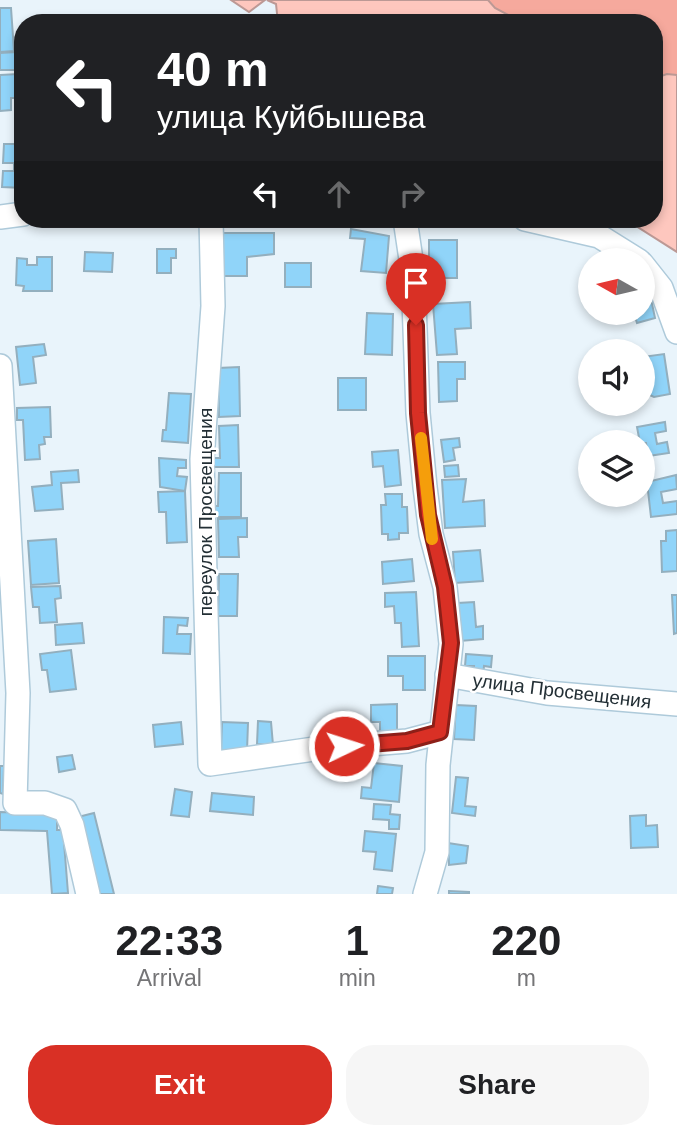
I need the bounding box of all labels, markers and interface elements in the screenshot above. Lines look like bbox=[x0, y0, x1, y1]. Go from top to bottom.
icon: left bbox=[42, 42, 133, 133]
text: 40 m bbox=[157, 42, 269, 96]
text: улица Куйбышева bbox=[157, 99, 426, 135]
icon: left bbox=[247, 175, 285, 213]
icon: ahead bbox=[320, 175, 358, 213]
icon: right bbox=[393, 175, 431, 213]
north arrow bbox=[578, 248, 654, 326]
map controls bbox=[578, 248, 655, 507]
pin bbox=[386, 253, 446, 325]
icon: arrive bbox=[397, 264, 435, 302]
button: sound bbox=[578, 339, 655, 416]
street label: переулок Просвещения bbox=[195, 408, 216, 616]
button: layers bbox=[578, 430, 655, 507]
street label: улица Просвещения bbox=[472, 670, 652, 712]
position arrow bbox=[307, 709, 381, 783]
text: 22:33 bbox=[116, 917, 223, 964]
text: 1 bbox=[345, 917, 369, 964]
text: 220 bbox=[491, 917, 561, 964]
text: Arrival bbox=[137, 965, 202, 991]
text: min bbox=[339, 965, 376, 991]
text: m bbox=[517, 965, 536, 991]
button: Exit bbox=[28, 1045, 332, 1125]
button: Share bbox=[346, 1045, 649, 1125]

